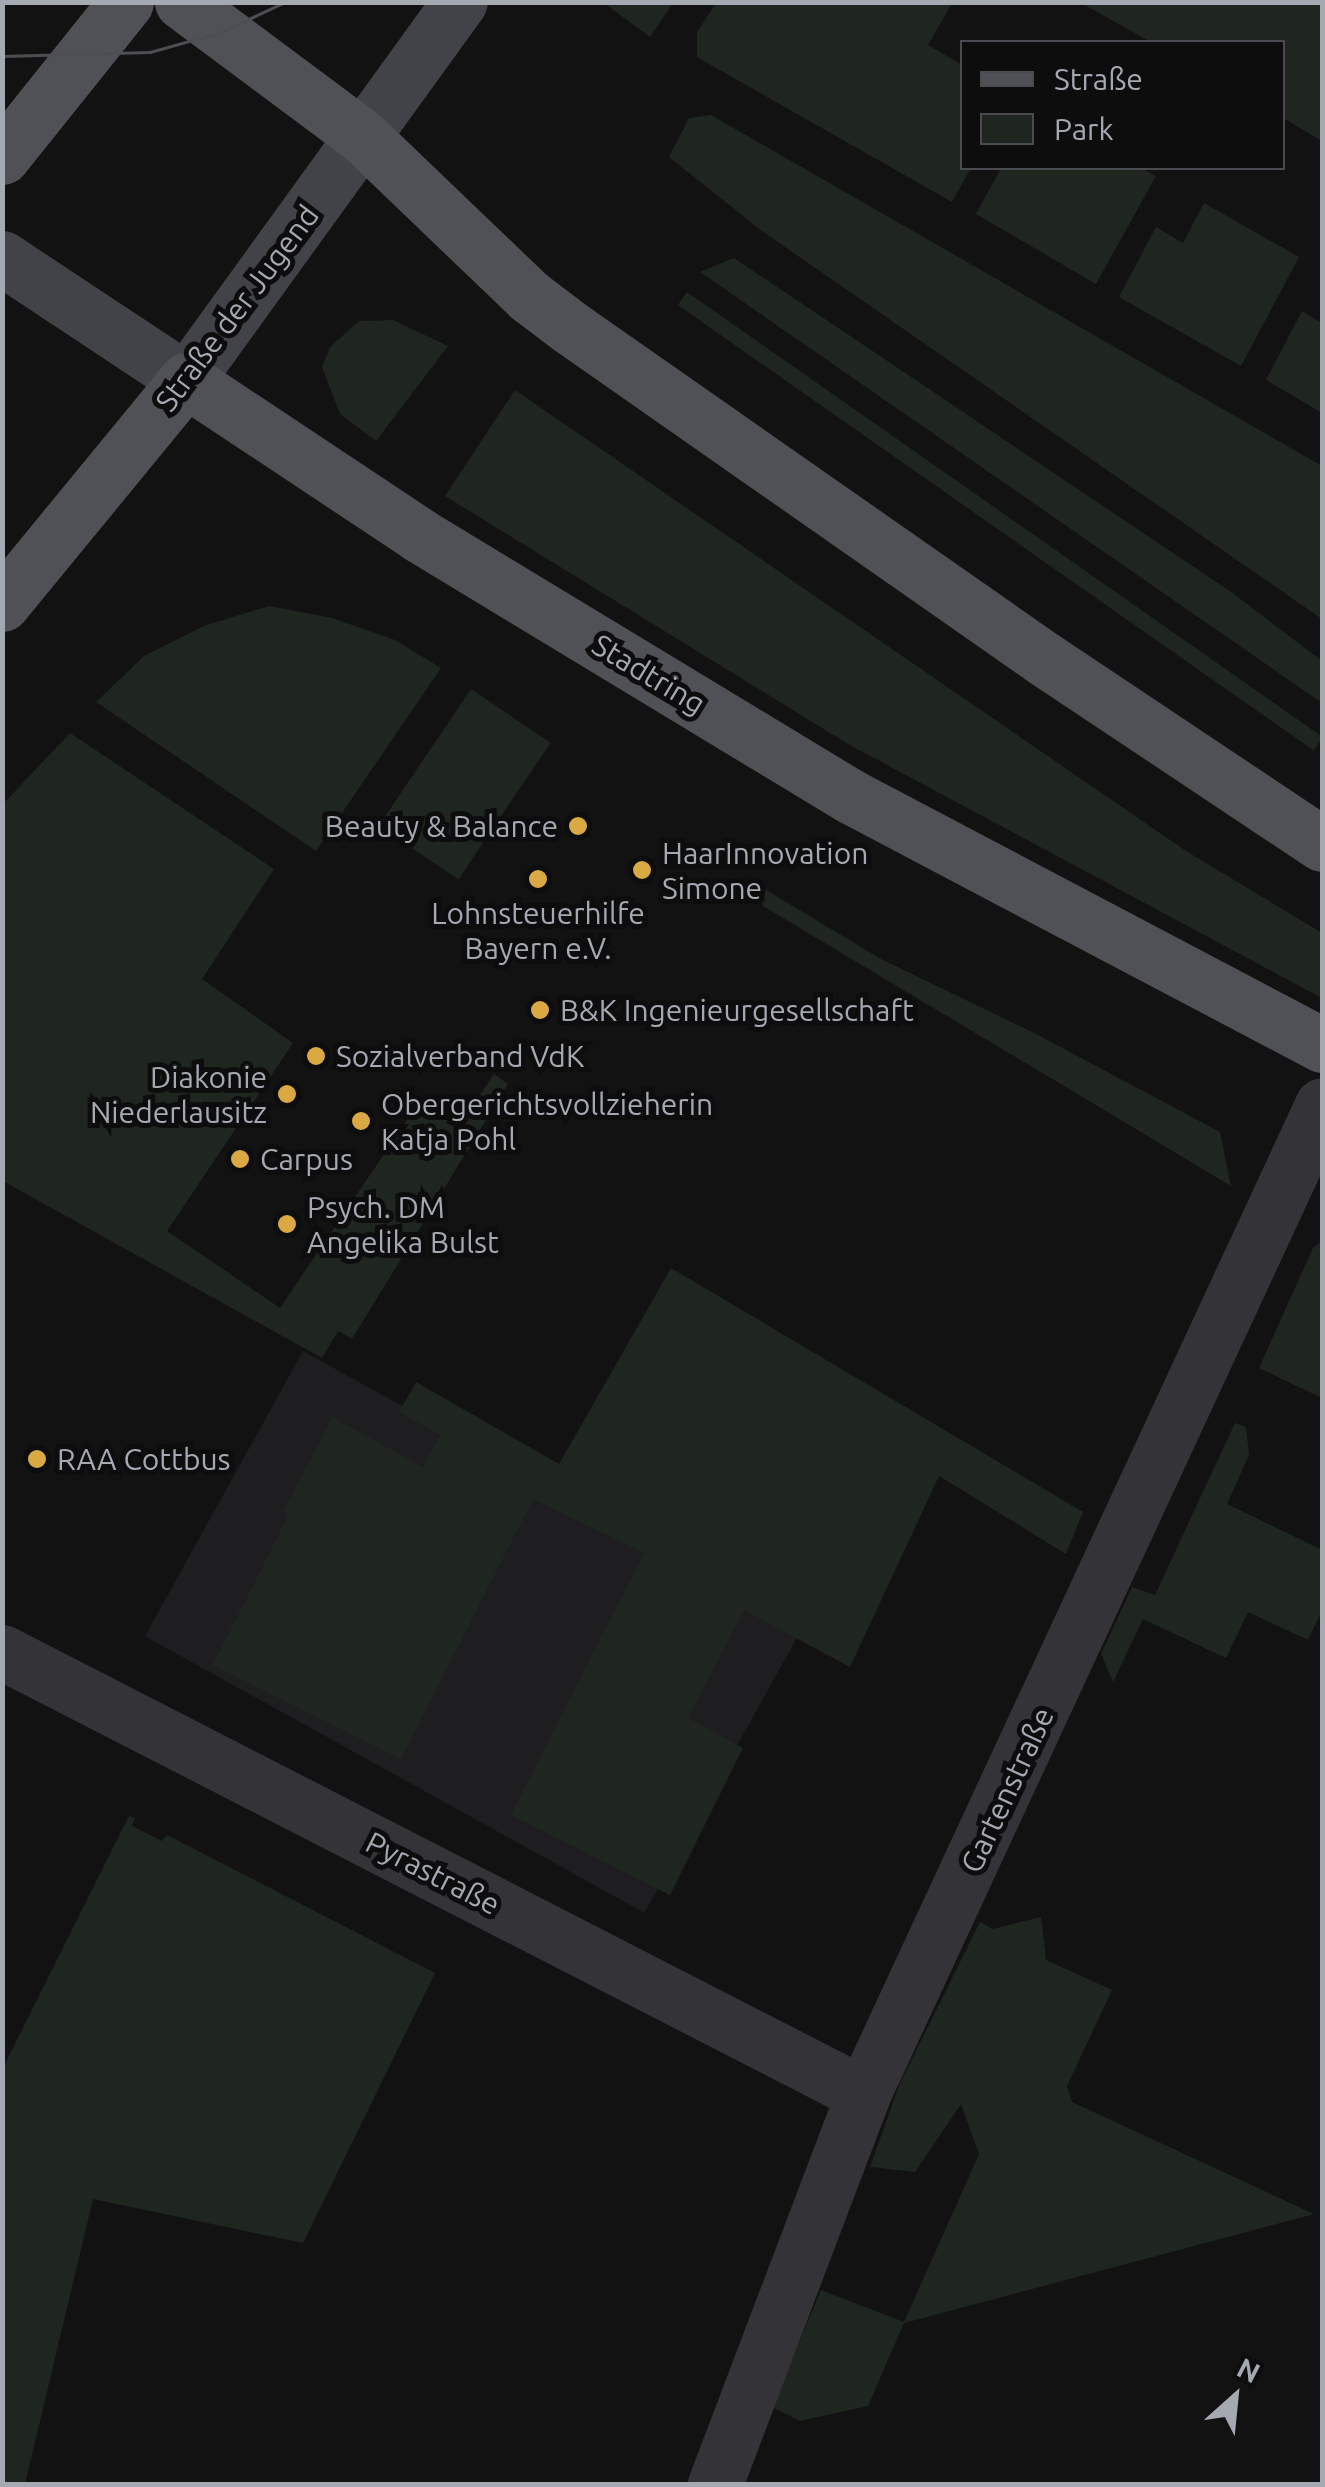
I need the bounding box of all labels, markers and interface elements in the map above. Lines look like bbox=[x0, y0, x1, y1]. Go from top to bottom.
legend bbox=[960, 40, 1285, 170]
text: Straße bbox=[1054, 62, 1143, 96]
text: Park bbox=[1054, 112, 1114, 146]
street label: Straße der Jugend bbox=[148, 198, 326, 418]
street label: Stadtring bbox=[586, 626, 712, 722]
place label: Beauty & Balance bbox=[325, 808, 558, 844]
marker: Beauty & Balance bbox=[567, 815, 589, 837]
place label: HaarInnovation Simone bbox=[662, 835, 868, 906]
marker: HaarInnovation Simone bbox=[631, 859, 653, 881]
marker: Lohnsteuerhilfe Bayern e.V. bbox=[527, 868, 549, 890]
place label: Lohnsteuerhilfe Bayern e.V. bbox=[431, 895, 645, 966]
place label: B&K Ingenieurgesellschaft bbox=[560, 992, 914, 1028]
marker: B&K Ingenieurgesellschaft bbox=[529, 999, 551, 1021]
place label: Sozialverband VdK bbox=[336, 1038, 584, 1074]
marker: Sozialverband VdK bbox=[305, 1045, 327, 1067]
place label: Diakonie Niederlausitz bbox=[90, 1059, 267, 1130]
marker: Diakonie Niederlausitz bbox=[276, 1083, 298, 1105]
place label: Obergerichtsvollzieherin Katja Pohl bbox=[381, 1086, 713, 1156]
marker: Obergerichtsvollzieherin Katja Pohl bbox=[350, 1110, 372, 1132]
place label: Carpus bbox=[260, 1141, 353, 1177]
marker: Carpus bbox=[229, 1148, 251, 1170]
place label: Psych. DM Angelika Bulst bbox=[307, 1189, 499, 1260]
marker: Psych. DM Angelika Bulst bbox=[276, 1213, 298, 1235]
place label: RAA Cottbus bbox=[57, 1441, 231, 1477]
marker: RAA Cottbus bbox=[26, 1448, 48, 1470]
street label: Gartenstraße bbox=[953, 1702, 1061, 1878]
street label: Pyrastraße bbox=[360, 1824, 506, 1922]
north arrow bbox=[1185, 2347, 1285, 2447]
text: N bbox=[1232, 2351, 1265, 2388]

